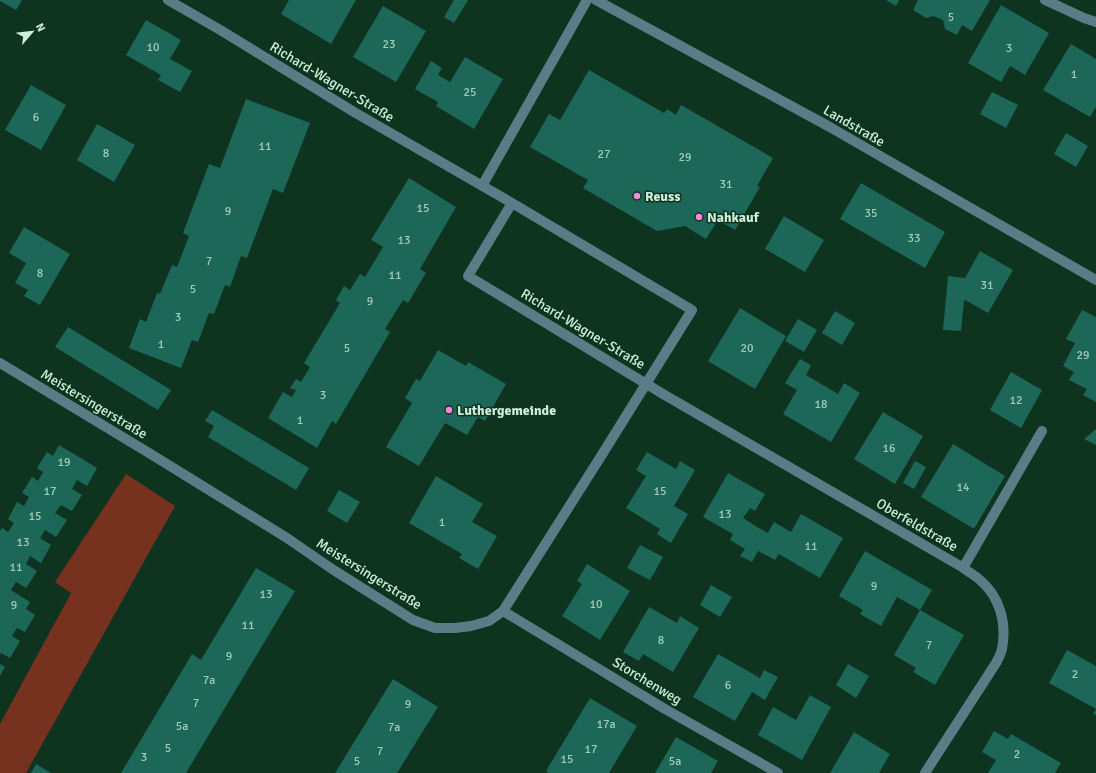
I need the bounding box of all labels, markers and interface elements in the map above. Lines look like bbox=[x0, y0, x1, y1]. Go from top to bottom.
house number: 5 bbox=[948, 10, 954, 25]
north arrow bbox=[12, 12, 52, 52]
text: N bbox=[33, 21, 48, 34]
house number: 23 bbox=[383, 37, 395, 52]
street label: Richard-Wagner-Straße bbox=[267, 38, 397, 126]
house number: 10 bbox=[147, 40, 159, 55]
house number: 3 bbox=[1006, 41, 1012, 56]
house number: 1 bbox=[1071, 67, 1077, 82]
house number: 25 bbox=[464, 85, 476, 100]
street label: Landstraße bbox=[820, 102, 888, 150]
house number: 6 bbox=[33, 110, 39, 125]
house number: 11 bbox=[259, 139, 271, 154]
house number: 8 bbox=[103, 146, 109, 161]
house number: 27 bbox=[598, 147, 610, 162]
house number: 29 bbox=[679, 150, 691, 165]
house number: 31 bbox=[720, 177, 732, 192]
place label: Reuss bbox=[645, 188, 680, 205]
marker: Reuss bbox=[632, 191, 642, 201]
house number: 15 bbox=[417, 201, 429, 216]
house number: 9 bbox=[225, 204, 231, 219]
house number: 35 bbox=[865, 206, 877, 221]
place label: Nahkauf bbox=[707, 209, 760, 226]
marker: Nahkauf bbox=[694, 212, 704, 222]
house number: 33 bbox=[908, 231, 920, 246]
house number: 13 bbox=[398, 233, 410, 248]
house number: 7 bbox=[206, 254, 212, 269]
house number: 8 bbox=[37, 266, 43, 281]
house number: 11 bbox=[389, 268, 401, 283]
house number: 31 bbox=[981, 278, 993, 293]
house number: 5 bbox=[190, 282, 196, 297]
street label: Richard-Wagner-Straße bbox=[518, 285, 648, 373]
house number: 9 bbox=[367, 294, 373, 309]
house number: 3 bbox=[175, 310, 181, 325]
house number: 1 bbox=[158, 337, 164, 352]
house number: 5 bbox=[344, 341, 350, 356]
house number: 20 bbox=[741, 341, 753, 356]
house number: 29 bbox=[1077, 348, 1089, 363]
street label: Meistersingerstraße bbox=[38, 365, 150, 443]
house number: 3 bbox=[320, 388, 326, 403]
house number: 12 bbox=[1010, 393, 1022, 408]
house number: 18 bbox=[815, 397, 827, 412]
place label: Luthergemeinde bbox=[457, 402, 556, 419]
marker: Luthergemeinde bbox=[444, 405, 454, 415]
house number: 1 bbox=[297, 413, 303, 428]
house number: 16 bbox=[883, 441, 895, 456]
house number: 19 bbox=[58, 455, 70, 470]
house number: 14 bbox=[957, 480, 970, 495]
house number: 17 bbox=[44, 484, 56, 499]
house number: 15 bbox=[654, 484, 666, 499]
street label: Oberfeldstraße bbox=[873, 495, 961, 555]
house number: 13 bbox=[719, 507, 731, 522]
house number: 15 bbox=[29, 509, 41, 524]
house number: 1 bbox=[439, 515, 445, 530]
house number: 13 bbox=[17, 535, 29, 550]
street label: Meistersingerstraße bbox=[313, 535, 425, 613]
house number: 11 bbox=[805, 539, 817, 554]
house number: 11 bbox=[10, 560, 22, 575]
house number: 9 bbox=[871, 579, 877, 594]
house number: 13 bbox=[260, 587, 272, 602]
house number: 10 bbox=[590, 597, 602, 612]
house number: 9 bbox=[11, 598, 17, 613]
house number: 11 bbox=[242, 618, 254, 633]
house number: 8 bbox=[658, 633, 664, 648]
house number: 7 bbox=[926, 638, 932, 653]
house number: 9 bbox=[226, 649, 232, 664]
street label: Storchenweg bbox=[609, 654, 685, 708]
house number: 2 bbox=[1072, 667, 1078, 682]
house number: 7a bbox=[203, 673, 215, 688]
house number: 6 bbox=[725, 678, 731, 693]
house number: 7 bbox=[193, 696, 199, 711]
house number: 9 bbox=[405, 697, 411, 712]
house number: 17a bbox=[596, 717, 616, 732]
house number: 5a bbox=[176, 719, 188, 734]
house number: 7a bbox=[388, 720, 400, 735]
house number: 5 bbox=[165, 741, 171, 756]
house number: 17 bbox=[585, 742, 597, 757]
house number: 7 bbox=[377, 744, 383, 759]
house number: 2 bbox=[1014, 747, 1020, 762]
house number: 3 bbox=[141, 750, 147, 765]
house number: 15 bbox=[561, 752, 573, 767]
house number: 5 bbox=[354, 754, 360, 769]
house number: 5a bbox=[669, 754, 681, 769]

